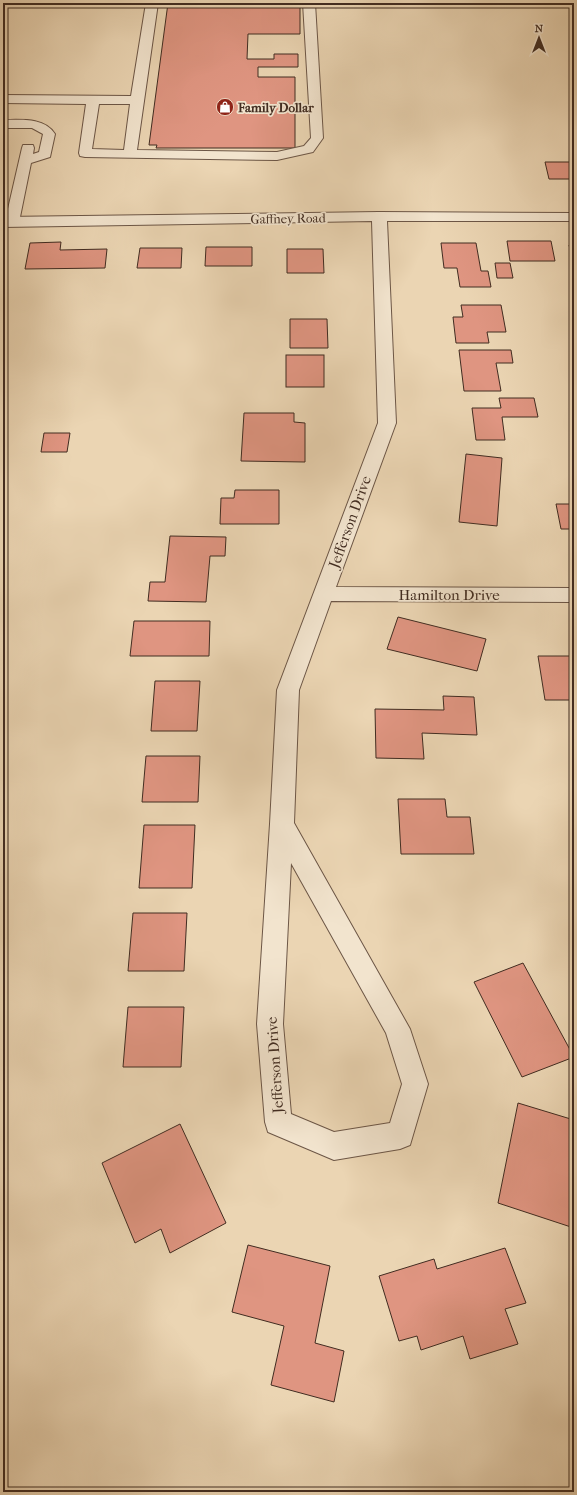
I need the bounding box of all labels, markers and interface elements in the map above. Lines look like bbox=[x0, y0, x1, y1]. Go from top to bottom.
north arrow bbox=[519, 18, 559, 58]
text: N bbox=[535, 22, 544, 35]
shop icon: Family Dollar bbox=[215, 97, 235, 117]
place label: Family Dollar bbox=[237, 100, 314, 116]
street label: Gaffney Road bbox=[250, 210, 327, 227]
street label: Jefferson Drive bbox=[325, 473, 375, 572]
street label: Hamilton Drive bbox=[398, 586, 500, 604]
street label: Jefferson Drive bbox=[263, 1015, 287, 1115]

